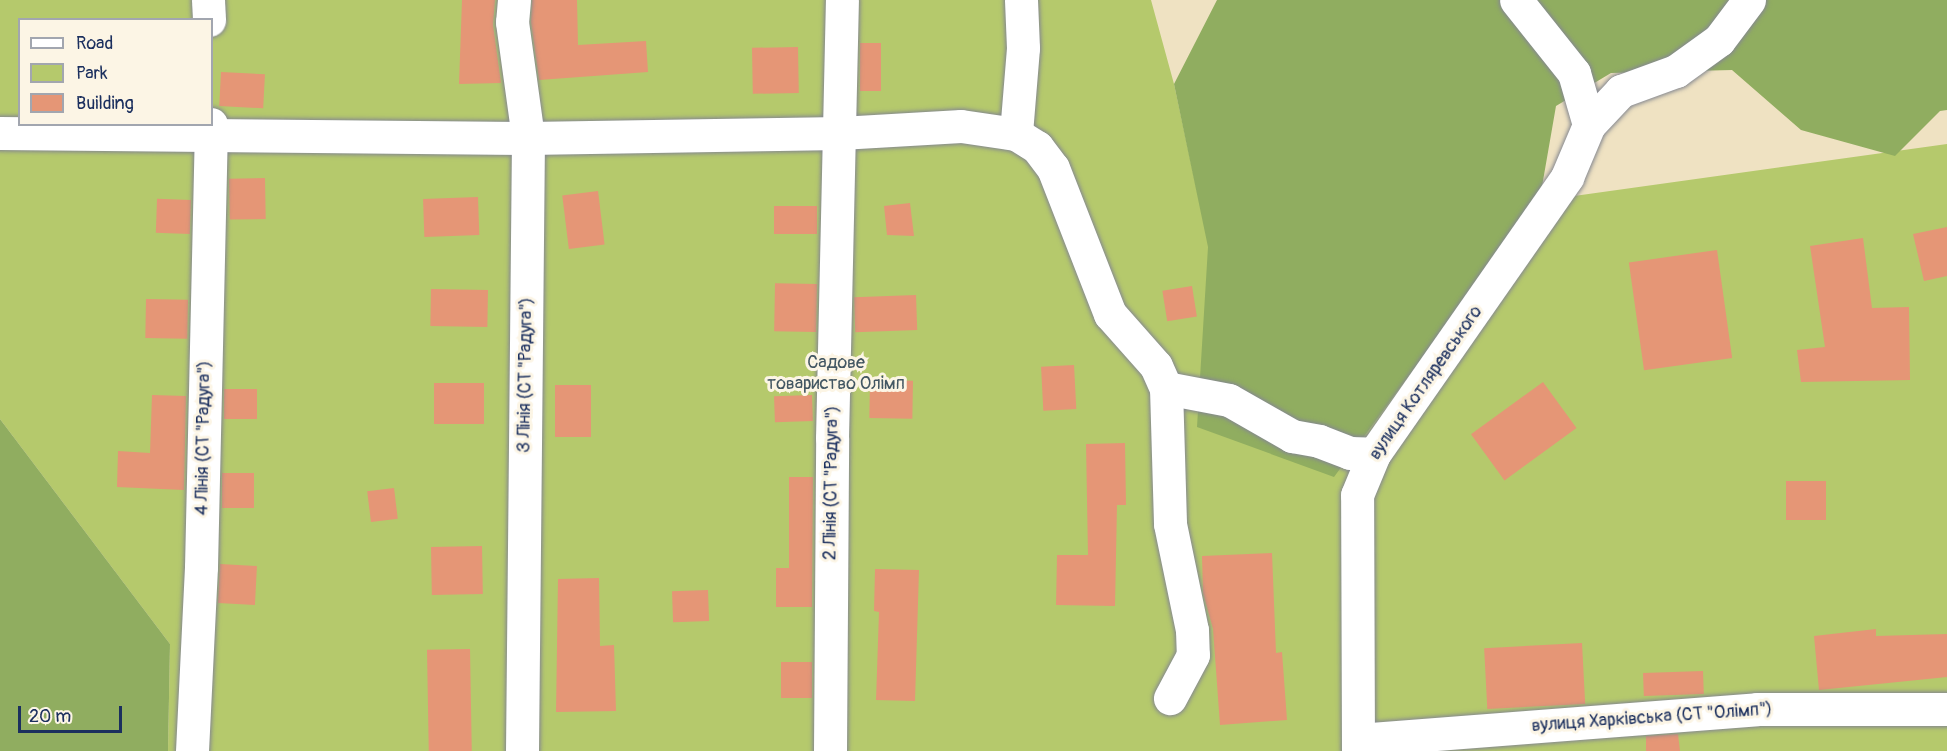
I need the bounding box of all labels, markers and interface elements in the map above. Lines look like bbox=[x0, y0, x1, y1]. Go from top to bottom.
legend bbox=[18, 18, 213, 126]
text: Road bbox=[76, 32, 113, 55]
text: Park bbox=[76, 62, 108, 85]
text: Building bbox=[76, 92, 134, 115]
street label: З Лінія (СТ "Радуга") bbox=[514, 297, 538, 453]
street label: вулиця Котляревського bbox=[1365, 302, 1487, 464]
park label: Садове товариство Олімп bbox=[767, 353, 905, 395]
street label: 4 Лінія (СТ "Радуга") bbox=[192, 360, 216, 516]
street label: 2 Лінія (СТ "Радуга") bbox=[820, 406, 844, 560]
scale bar bbox=[21, 694, 124, 732]
street label: вулиця Харківська (СТ "Олімп") bbox=[1531, 699, 1773, 737]
text: 20 m bbox=[29, 705, 71, 728]

